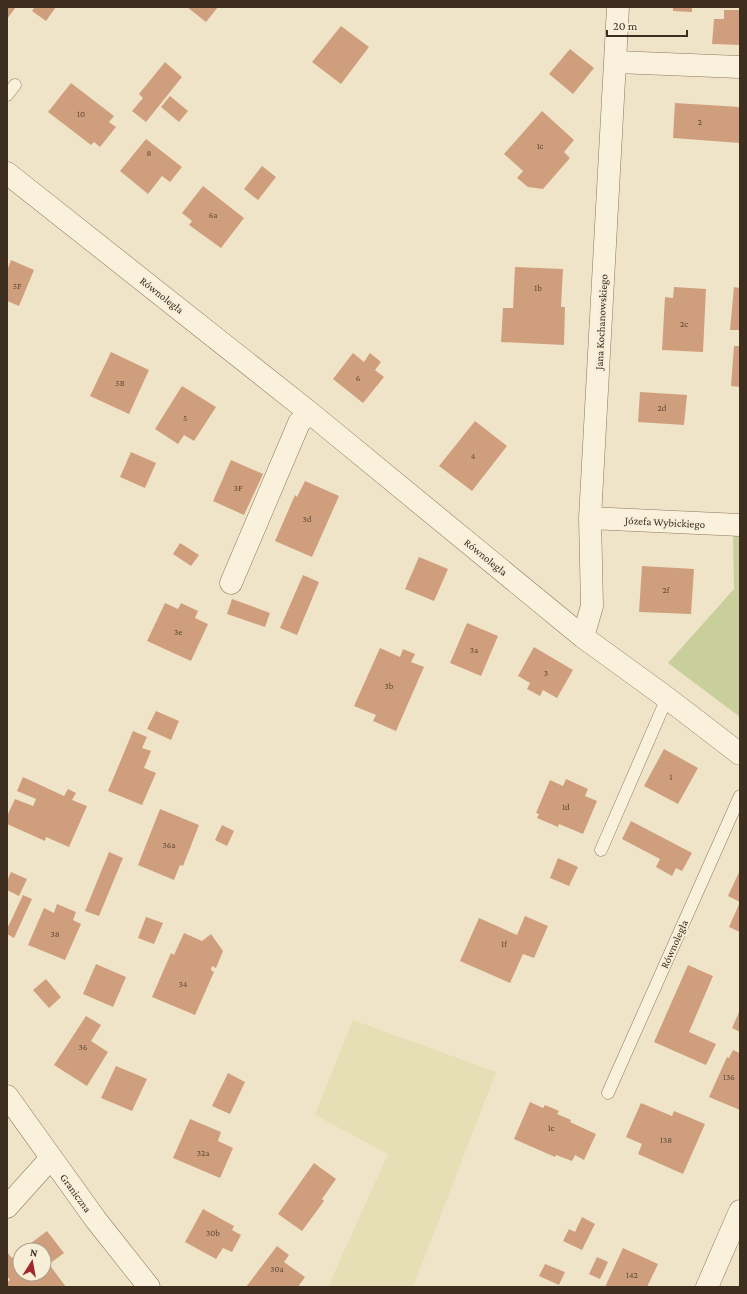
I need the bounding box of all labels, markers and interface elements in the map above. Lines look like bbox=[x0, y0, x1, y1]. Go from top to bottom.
scale bar bbox=[607, 12, 687, 38]
text: 20 m bbox=[613, 19, 638, 33]
house number: 10 bbox=[77, 109, 85, 119]
house number: 2 bbox=[698, 117, 702, 127]
house number: 1c bbox=[537, 141, 544, 151]
house number: 8 bbox=[147, 148, 152, 158]
house number: 6a bbox=[209, 210, 217, 220]
street label: Jana Kochanowskiego bbox=[592, 273, 611, 371]
street label: Równoległa bbox=[137, 274, 186, 316]
house number: 5F bbox=[13, 281, 22, 291]
house number: 1b bbox=[534, 283, 542, 293]
house number: 2c bbox=[680, 319, 688, 329]
house number: 6 bbox=[356, 373, 361, 383]
house number: 5B bbox=[115, 378, 125, 388]
house number: 2d bbox=[657, 403, 667, 413]
house number: 5 bbox=[183, 413, 187, 423]
house number: 4 bbox=[471, 451, 476, 461]
house number: 3F bbox=[234, 483, 243, 493]
house number: 3d bbox=[302, 514, 312, 524]
street label: Józefa Wybickiego bbox=[624, 514, 706, 531]
street label: Równoległa bbox=[461, 536, 510, 579]
house number: 2f bbox=[663, 585, 671, 595]
house number: 3e bbox=[174, 627, 182, 637]
house number: 3a bbox=[470, 645, 478, 655]
house number: 3 bbox=[544, 668, 548, 678]
house number: 3b bbox=[385, 681, 394, 691]
house number: 1 bbox=[670, 772, 673, 782]
house number: 1d bbox=[562, 802, 570, 812]
house number: 36a bbox=[162, 840, 176, 850]
street label: Równoległa bbox=[658, 918, 691, 971]
house number: 38 bbox=[50, 929, 60, 939]
house number: 1f bbox=[501, 939, 508, 949]
house number: 34 bbox=[179, 979, 188, 989]
house number: 36 bbox=[79, 1042, 88, 1052]
house number: 136 bbox=[723, 1072, 735, 1082]
house number: 1c bbox=[548, 1123, 555, 1133]
house number: 138 bbox=[660, 1135, 672, 1145]
house number: 32a bbox=[197, 1148, 209, 1158]
street label: Graniczna bbox=[58, 1171, 94, 1215]
house number: 30b bbox=[206, 1228, 220, 1238]
north arrow bbox=[12, 1242, 52, 1282]
text: N bbox=[29, 1246, 39, 1259]
house number: 30a bbox=[270, 1264, 284, 1274]
house number: 142 bbox=[626, 1270, 638, 1280]

